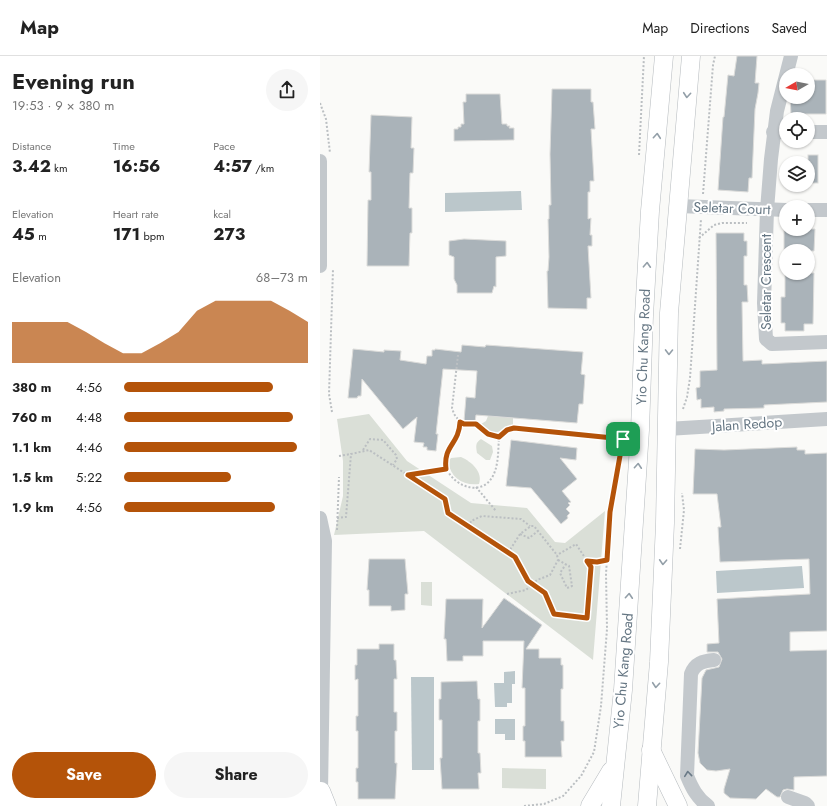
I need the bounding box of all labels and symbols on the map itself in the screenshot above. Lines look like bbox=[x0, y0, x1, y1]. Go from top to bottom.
north arrow bbox=[779, 68, 815, 104]
one-way arrow bbox=[683, 92, 692, 98]
one-way arrow bbox=[652, 133, 661, 139]
street label: Seletar Court bbox=[693, 197, 772, 219]
street label: Seletar Crescent bbox=[756, 233, 776, 330]
one-way arrow bbox=[642, 262, 651, 268]
street label: Yio Chu Kang Road bbox=[631, 289, 655, 405]
one-way arrow bbox=[664, 349, 673, 355]
street label: Jalan Redop bbox=[709, 412, 783, 437]
pin bbox=[606, 422, 640, 456]
one-way arrow bbox=[634, 463, 643, 469]
one-way arrow bbox=[659, 559, 668, 565]
one-way arrow bbox=[625, 593, 634, 599]
street label: Yio Chu Kang Road bbox=[608, 612, 638, 730]
one-way arrow bbox=[652, 682, 661, 688]
one-way arrow bbox=[684, 771, 693, 777]

